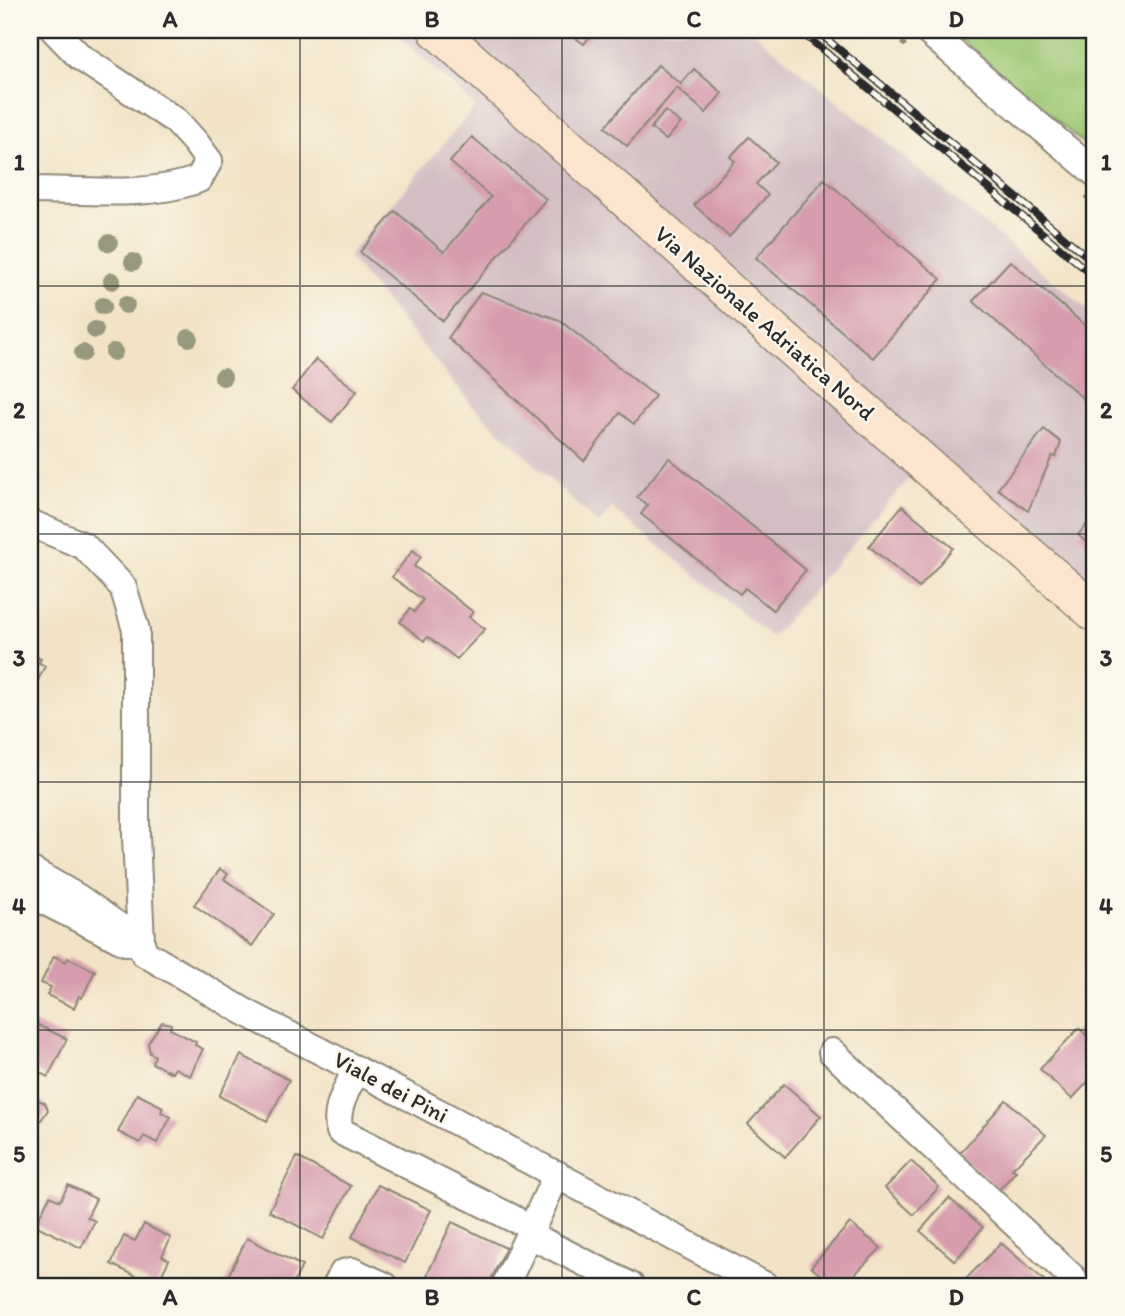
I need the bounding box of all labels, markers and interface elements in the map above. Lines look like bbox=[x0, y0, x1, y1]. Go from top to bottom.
text: A bbox=[162, 5, 178, 33]
text: B bbox=[425, 5, 440, 33]
text: C bbox=[687, 5, 702, 33]
text: D bbox=[948, 5, 964, 33]
text: 1 bbox=[14, 148, 25, 176]
text: 1 bbox=[1101, 148, 1112, 176]
street label: Via Nazionale Adriatica Nord bbox=[649, 220, 881, 427]
text: 2 bbox=[13, 396, 26, 424]
text: 2 bbox=[1100, 396, 1113, 424]
text: 3 bbox=[13, 644, 26, 672]
text: 3 bbox=[1100, 644, 1113, 672]
text: 4 bbox=[12, 892, 26, 920]
text: 4 bbox=[1099, 892, 1113, 920]
street label: Viale dei Pini bbox=[329, 1045, 453, 1129]
text: 5 bbox=[13, 1140, 25, 1168]
text: 5 bbox=[1100, 1140, 1112, 1168]
text: A bbox=[162, 1283, 178, 1311]
text: B bbox=[425, 1283, 440, 1311]
text: C bbox=[687, 1283, 702, 1311]
text: D bbox=[948, 1283, 964, 1311]

